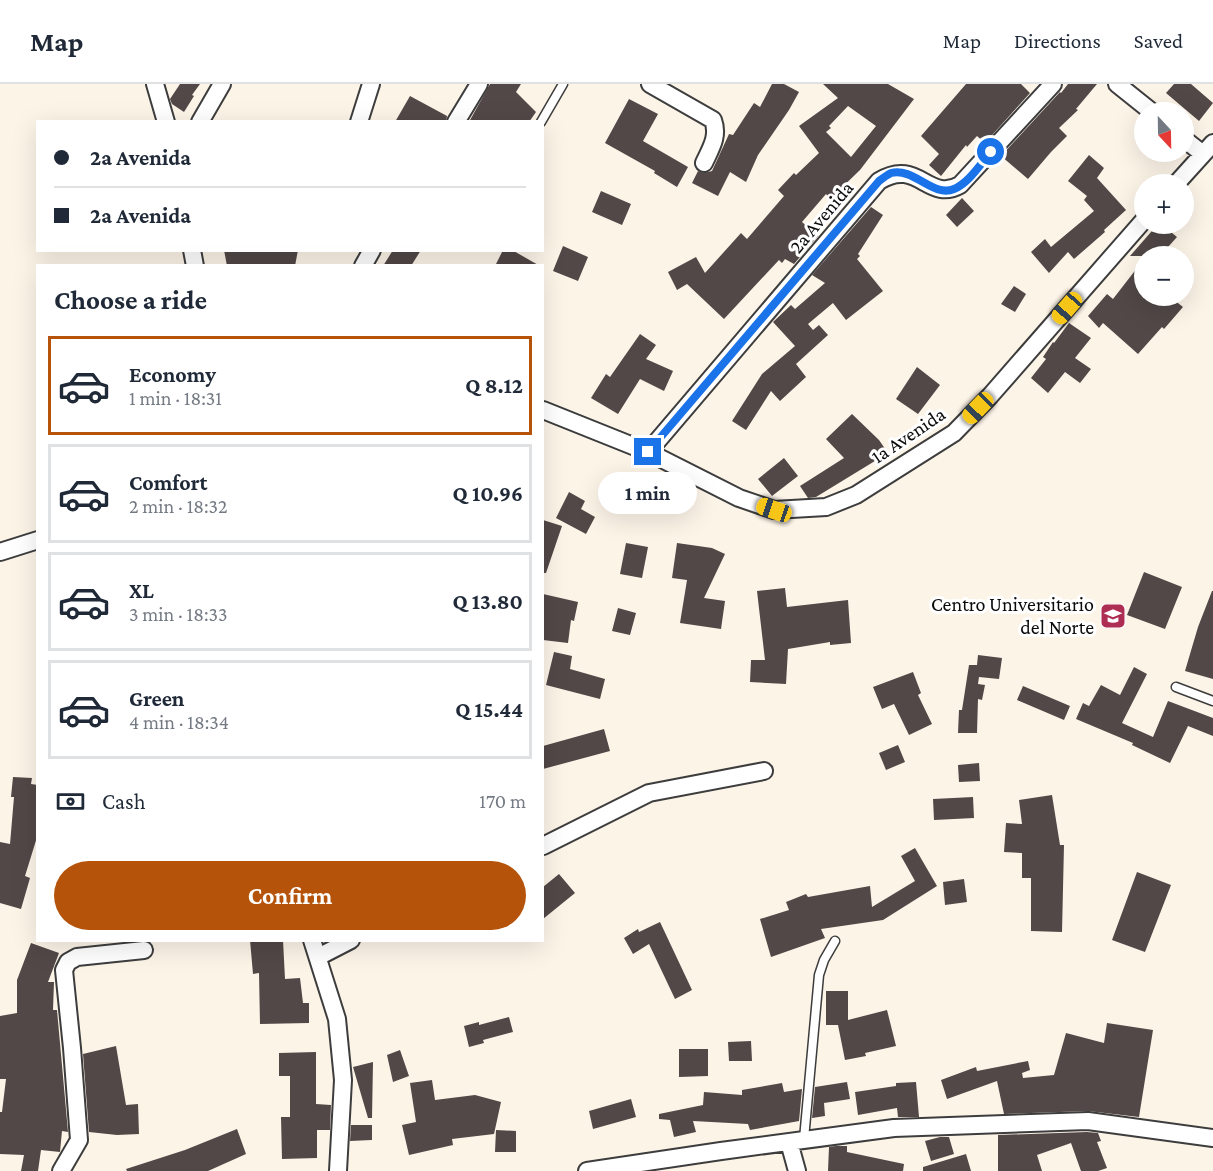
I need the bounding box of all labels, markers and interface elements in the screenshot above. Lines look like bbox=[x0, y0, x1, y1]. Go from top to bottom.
text: Map bbox=[30, 26, 83, 57]
text: Map bbox=[943, 29, 981, 53]
text: Directions bbox=[1014, 29, 1101, 53]
text: Saved bbox=[1134, 29, 1183, 53]
north arrow bbox=[1134, 102, 1194, 162]
map controls bbox=[1134, 102, 1194, 306]
route start bbox=[977, 138, 1004, 165]
text: 2a Avenida bbox=[90, 145, 191, 170]
button: + bbox=[1134, 174, 1194, 234]
street label: 2a Avenida bbox=[785, 177, 857, 257]
text: 2a Avenida bbox=[90, 203, 191, 228]
button: − bbox=[1134, 246, 1194, 306]
text: Choose a ride bbox=[54, 285, 207, 315]
car bbox=[1048, 289, 1086, 327]
icon: car bbox=[57, 359, 111, 413]
text: Economy bbox=[129, 362, 216, 387]
text: Q 8.12 bbox=[465, 373, 523, 398]
text: 1 min · 18:31 bbox=[129, 387, 222, 409]
car bbox=[959, 389, 997, 427]
street label: 1a Avenida bbox=[867, 402, 949, 468]
route end bbox=[634, 438, 661, 465]
icon: car bbox=[57, 467, 111, 521]
text: Comfort bbox=[129, 470, 207, 495]
callout: 1 min bbox=[598, 473, 698, 515]
text: Q 10.96 bbox=[453, 481, 523, 506]
text: 1 min bbox=[625, 482, 670, 504]
text: 2 min · 18:32 bbox=[129, 495, 228, 517]
car bbox=[754, 496, 794, 524]
icon: car bbox=[57, 575, 111, 629]
text: XL bbox=[129, 578, 154, 603]
text: Q 13.80 bbox=[452, 589, 523, 614]
place label: Centro Universitario del Norte bbox=[931, 593, 1094, 638]
school or university icon: Centro Universitario del Norte bbox=[1098, 601, 1128, 631]
text: 3 min · 18:33 bbox=[129, 603, 227, 625]
icon: car bbox=[57, 683, 111, 737]
text: Green bbox=[129, 686, 185, 711]
text: Q 15.44 bbox=[455, 697, 523, 722]
text: 4 min · 18:34 bbox=[129, 711, 229, 733]
icon: cash bbox=[54, 785, 87, 818]
text: Cash bbox=[102, 789, 146, 814]
text: 170 m bbox=[479, 790, 526, 812]
button: Confirm bbox=[54, 861, 526, 930]

